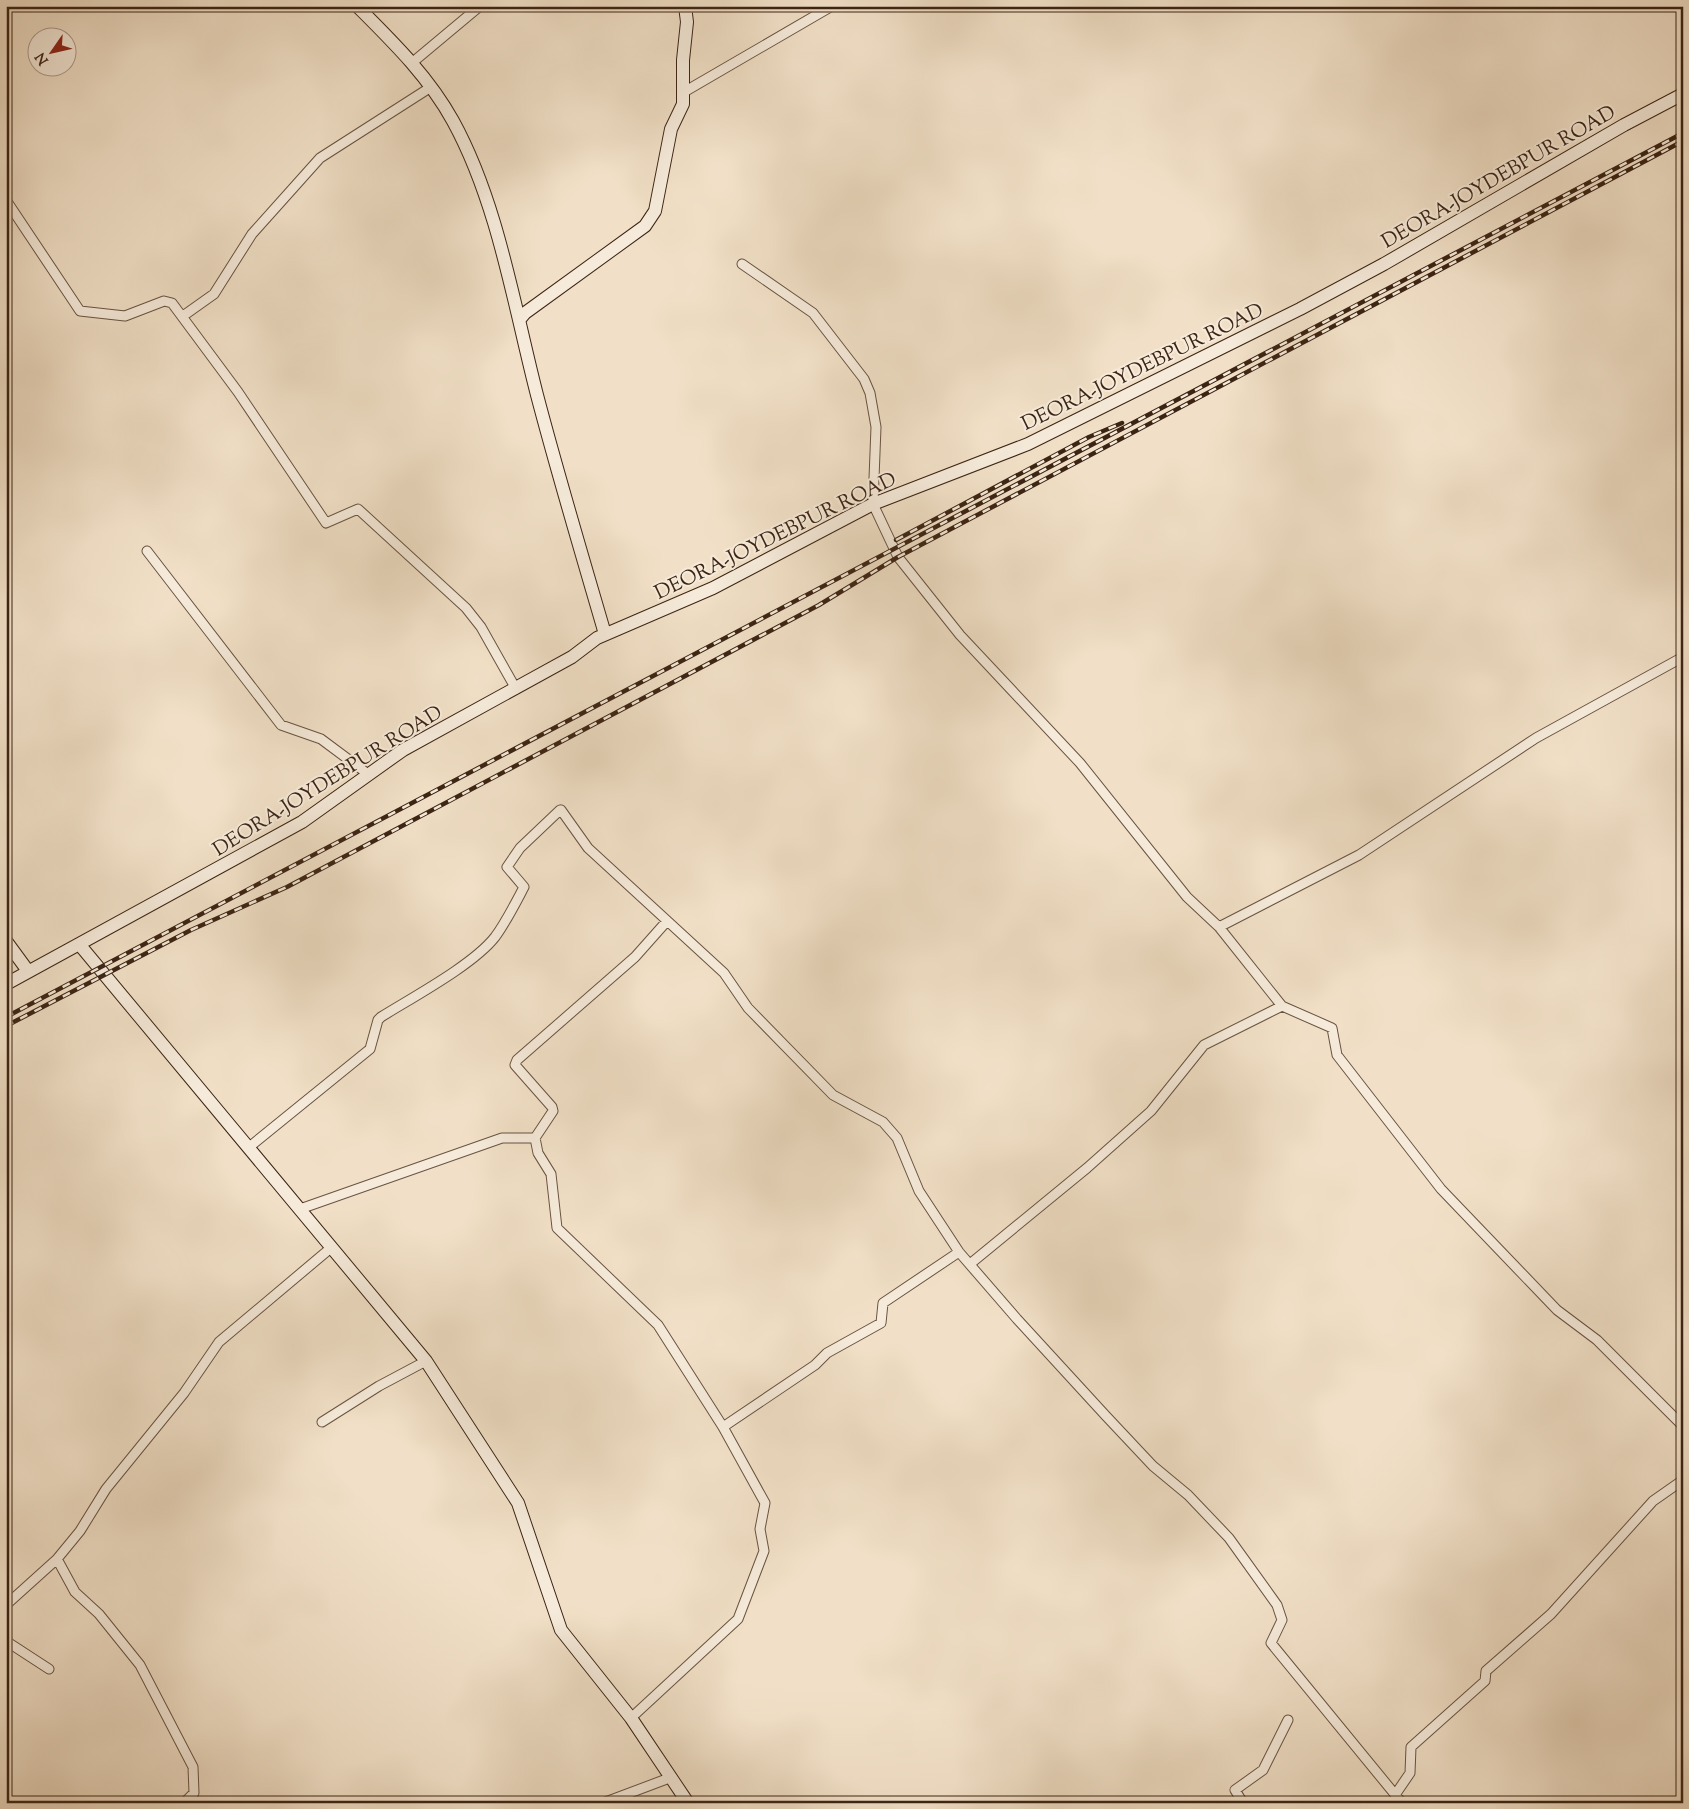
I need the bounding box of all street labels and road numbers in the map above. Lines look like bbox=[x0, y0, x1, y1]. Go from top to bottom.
street label: DEORA-JOYDEBPUR ROAD bbox=[1377, 99, 1622, 257]
street label: DEORA-JOYDEBPUR ROAD bbox=[1017, 297, 1269, 440]
street label: DEORA-JOYDEBPUR ROAD bbox=[650, 466, 902, 609]
street label: DEORA-JOYDEBPUR ROAD bbox=[208, 699, 449, 865]

